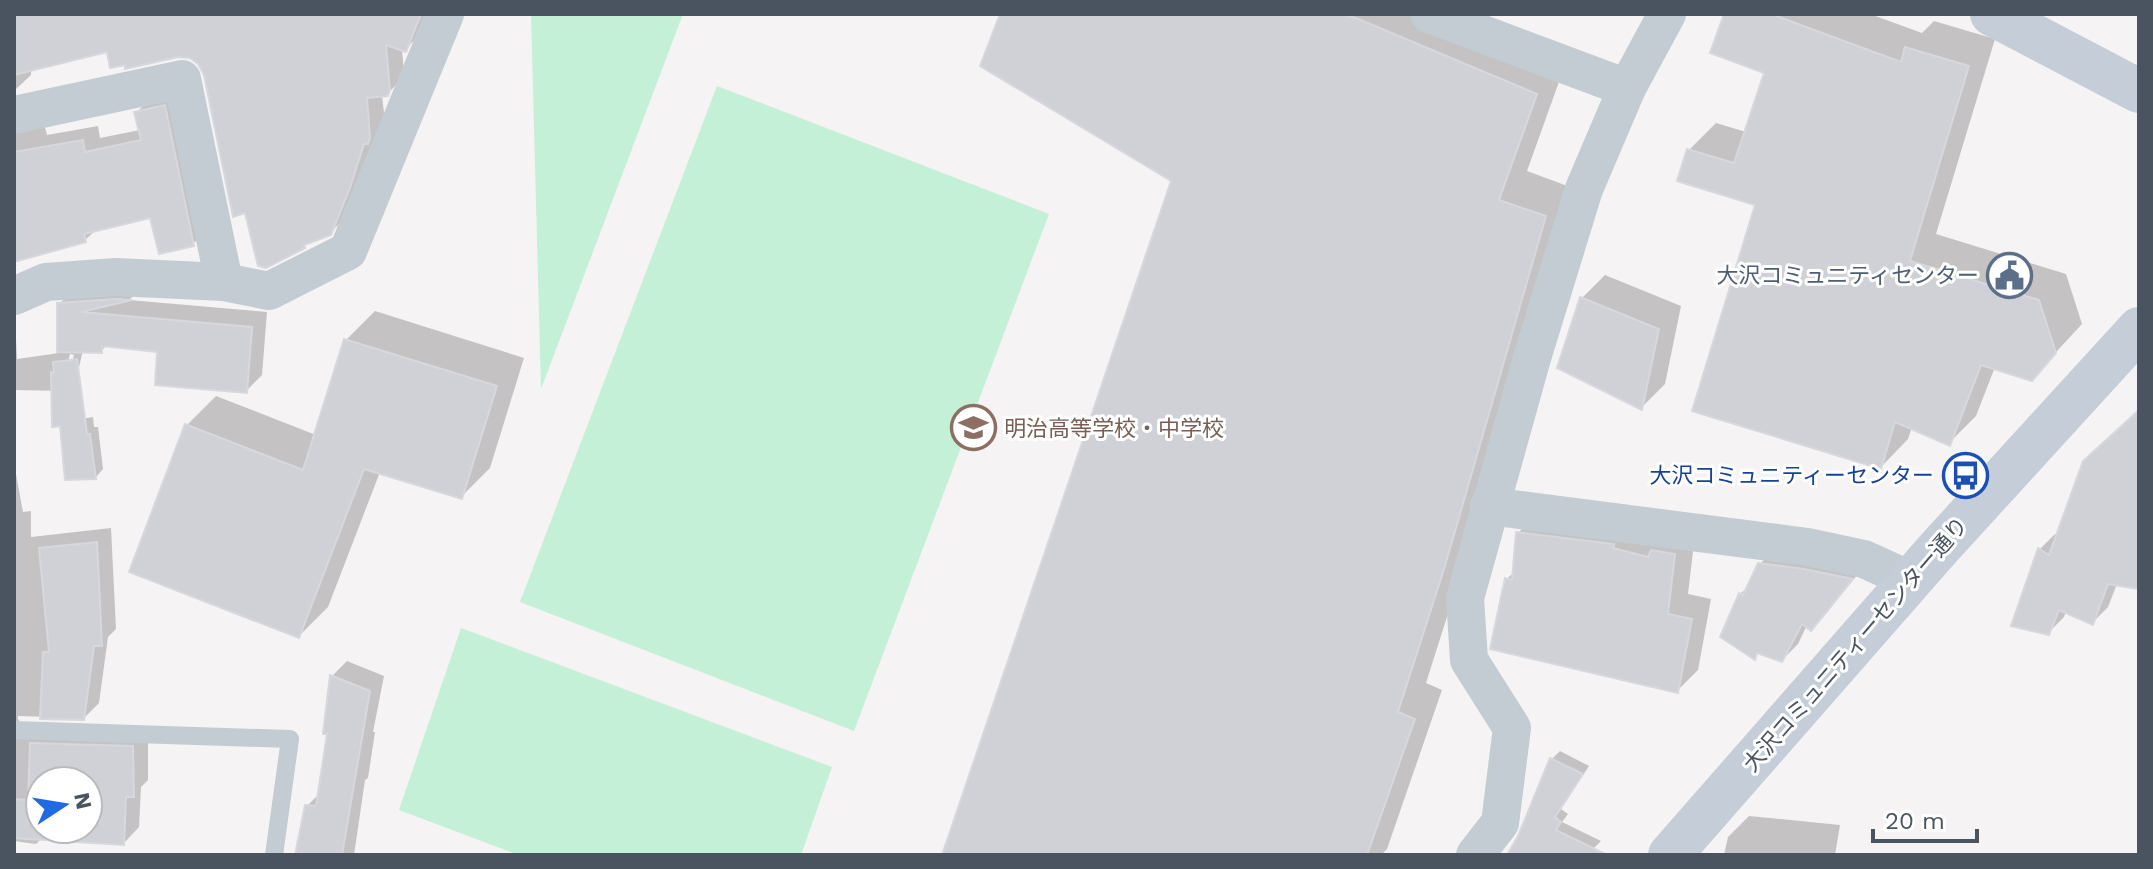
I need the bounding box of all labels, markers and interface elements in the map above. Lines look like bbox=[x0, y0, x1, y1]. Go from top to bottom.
public building icon: 大沢コミュニティセンター bbox=[1986, 251, 2034, 299]
place label: 大沢コミュニティセンター bbox=[1716, 263, 1979, 288]
school or university icon: 明治高等学校・中学校 bbox=[949, 404, 997, 452]
place label: 明治高等学校・中学校 bbox=[1004, 416, 1224, 441]
bus stop icon: 大沢コミュニティーセンター bbox=[1941, 451, 1989, 499]
place label: 大沢コミュニティーセンター bbox=[1649, 463, 1934, 488]
street label: 大沢コミュニティーセンター通り bbox=[1738, 512, 1973, 777]
north arrow bbox=[24, 765, 104, 845]
text: N bbox=[69, 790, 97, 812]
scale bar bbox=[1873, 793, 1977, 843]
text: 20 m bbox=[1885, 807, 1945, 835]

